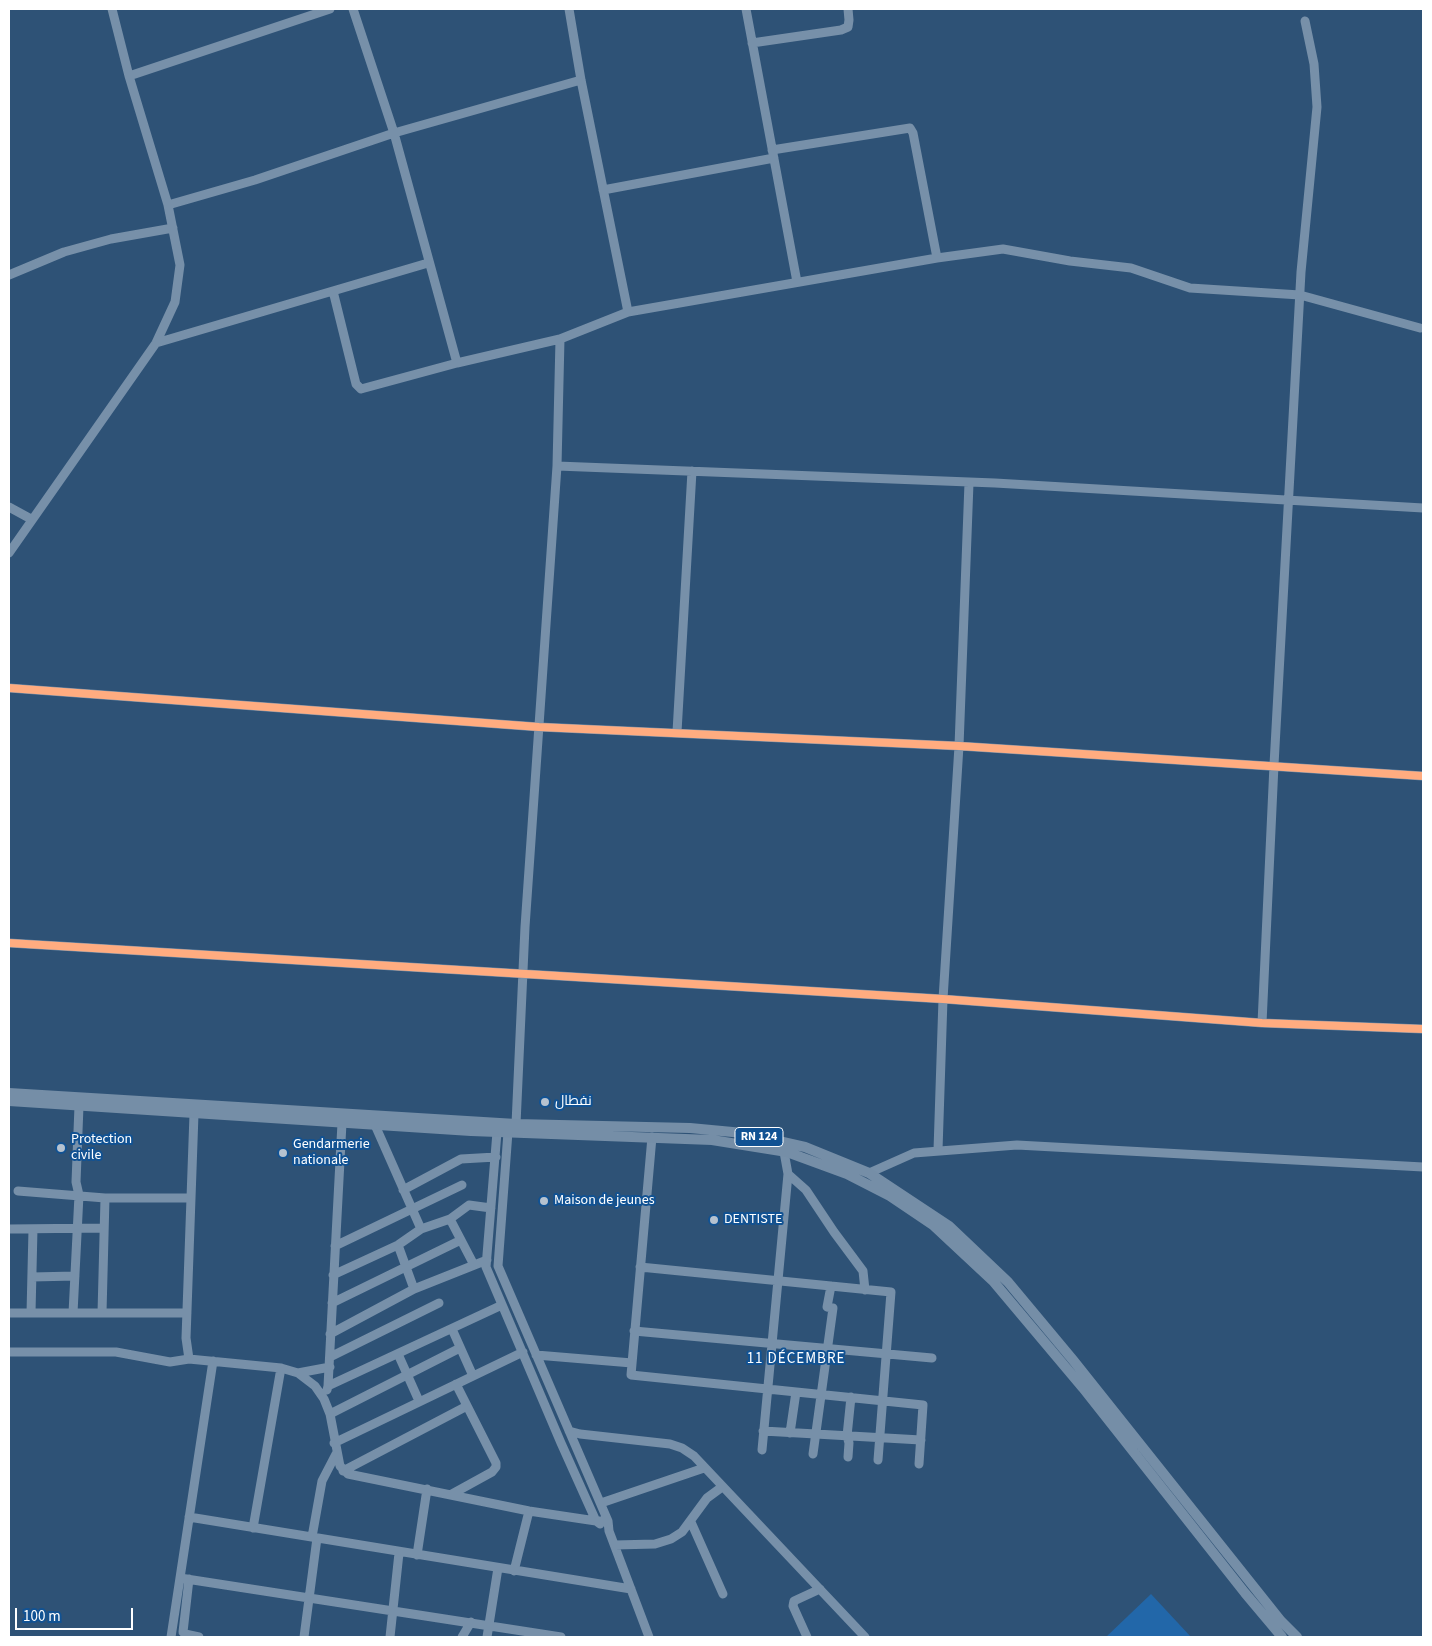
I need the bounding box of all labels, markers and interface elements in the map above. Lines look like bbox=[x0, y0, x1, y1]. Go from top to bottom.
place label: نفطال bbox=[555, 1094, 592, 1110]
marker: نفطال bbox=[539, 1096, 551, 1108]
road number: RN 124 bbox=[735, 1128, 783, 1146]
place label: Protection civile bbox=[71, 1132, 132, 1164]
place label: Gendarmerie nationale bbox=[293, 1137, 370, 1170]
marker: Protection civile bbox=[55, 1142, 67, 1154]
marker: Gendarmerie nationale bbox=[277, 1147, 289, 1159]
place label: Maison de jeunes bbox=[554, 1193, 655, 1209]
marker: Maison de jeunes bbox=[538, 1195, 550, 1207]
place label: DENTISTE bbox=[724, 1212, 782, 1228]
marker: DENTISTE bbox=[708, 1214, 720, 1226]
district label: 11 DÉCEMBRE bbox=[745, 1351, 847, 1369]
scale bar bbox=[18, 1598, 135, 1630]
text: 100 m bbox=[23, 1606, 61, 1627]

